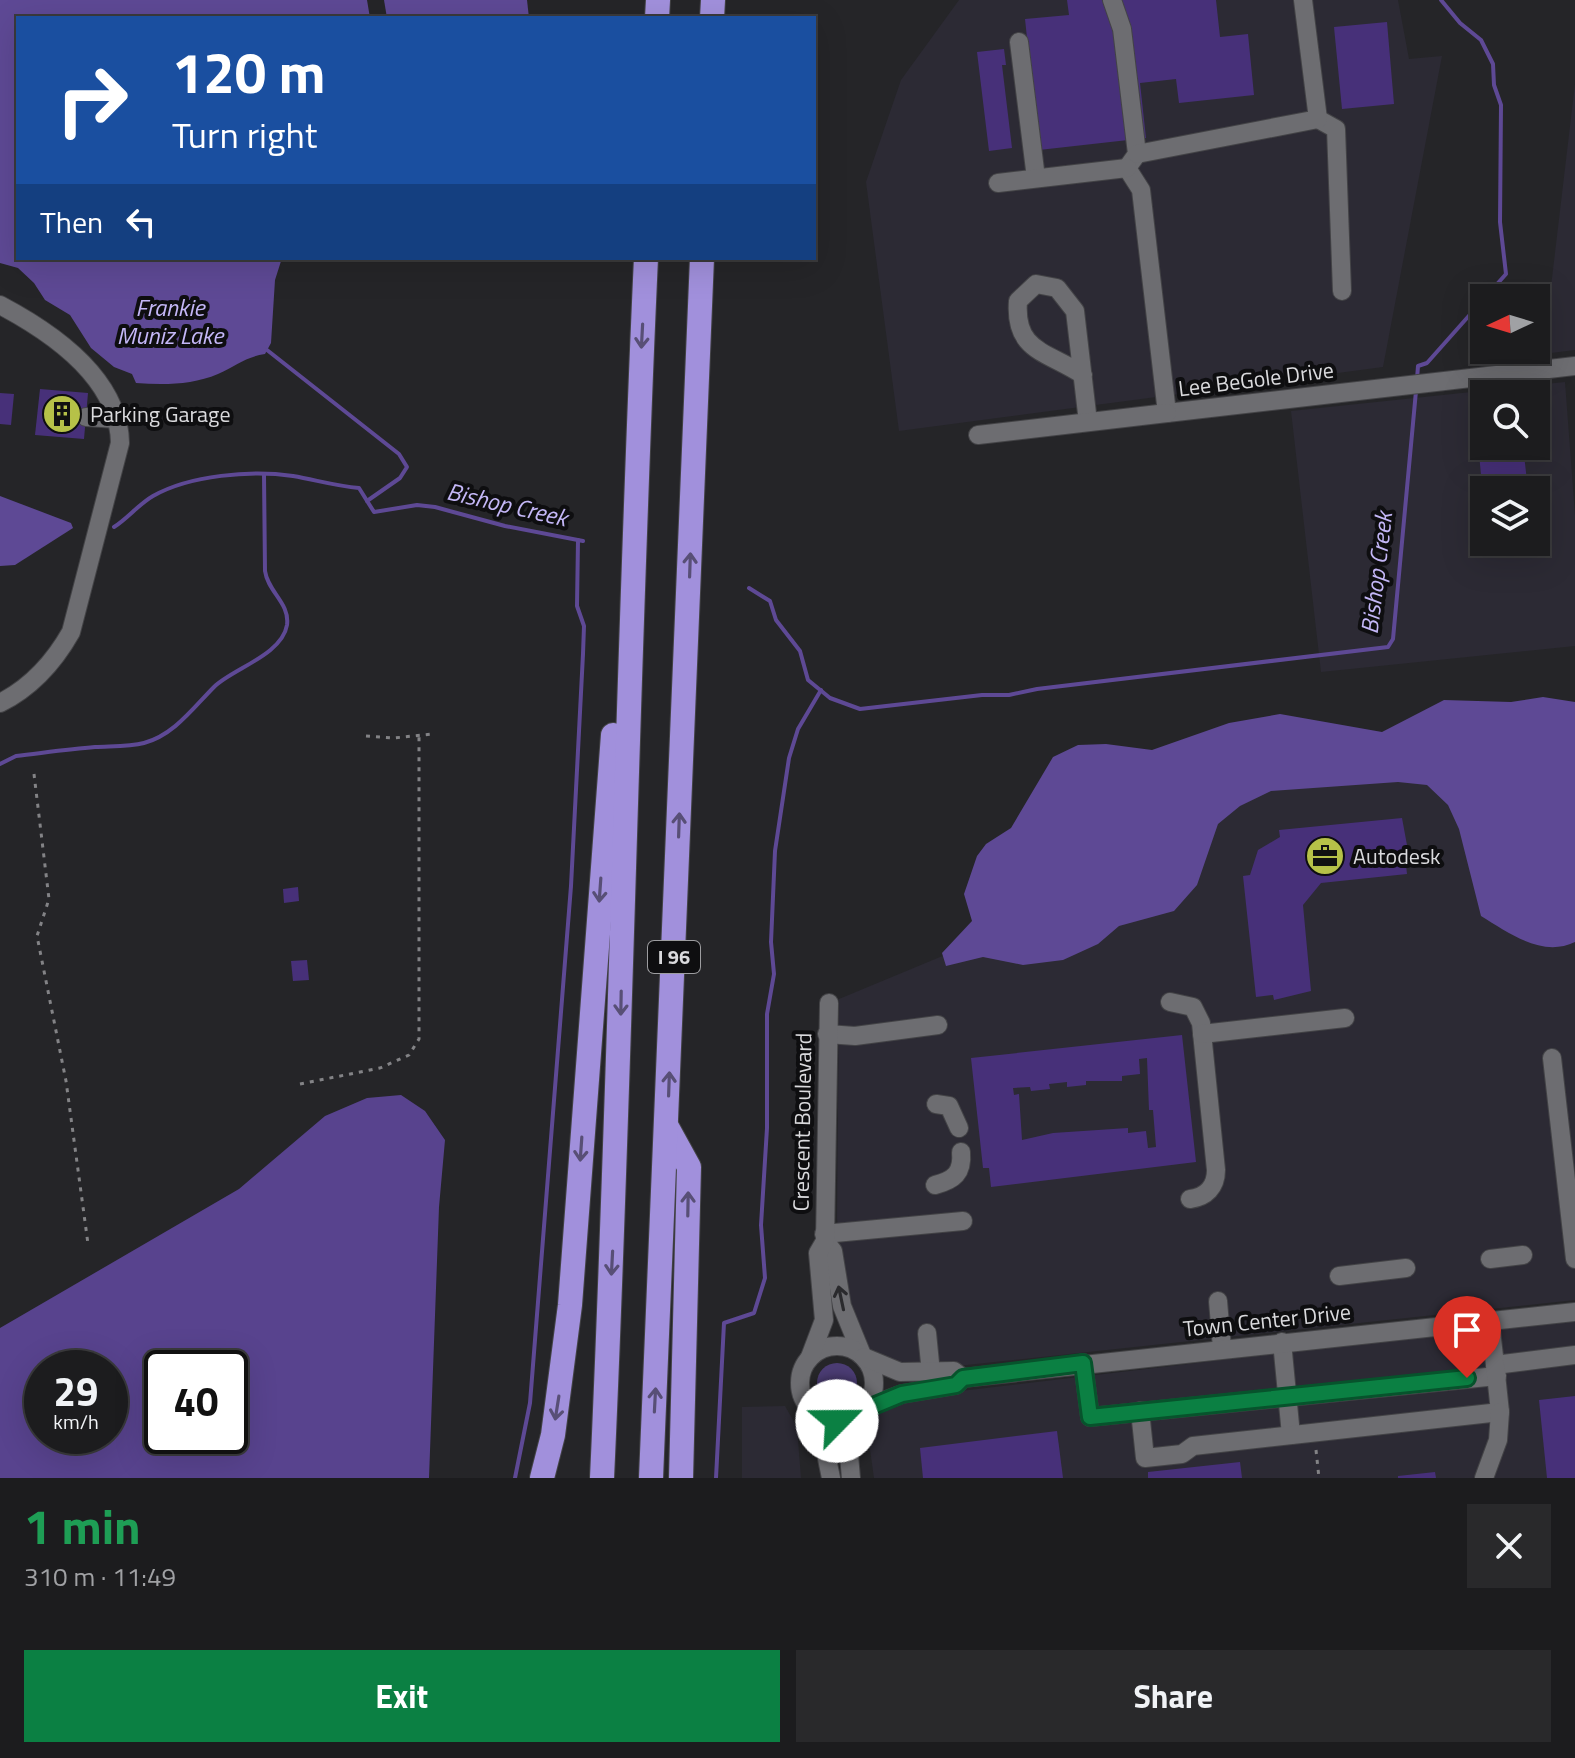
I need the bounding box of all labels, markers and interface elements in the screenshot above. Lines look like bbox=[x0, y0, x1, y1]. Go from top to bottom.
text: 120 m bbox=[172, 30, 325, 115]
icon: right bbox=[40, 48, 144, 152]
text: Turn right bbox=[172, 107, 317, 162]
text: Then bbox=[40, 199, 103, 245]
icon: left bbox=[119, 200, 163, 244]
north arrow bbox=[1470, 284, 1550, 364]
map controls bbox=[1470, 284, 1550, 556]
water label: Frankie Muniz Lake bbox=[117, 289, 225, 353]
one-way arrow bbox=[635, 322, 650, 349]
street label: Lee BeGole Drive bbox=[1176, 353, 1336, 405]
button: search bbox=[1470, 380, 1550, 460]
building icon: Parking Garage bbox=[41, 393, 83, 435]
place label: Parking Garage bbox=[90, 397, 231, 431]
water label: Bishop Creek bbox=[444, 473, 574, 536]
button: layers bbox=[1470, 476, 1550, 556]
water label: Bishop Creek bbox=[1351, 507, 1402, 636]
one-way arrow bbox=[683, 552, 698, 579]
one-way arrow bbox=[672, 812, 687, 839]
office icon: Autodesk bbox=[1304, 835, 1346, 877]
place label: Autodesk bbox=[1353, 839, 1441, 873]
one-way arrow bbox=[592, 876, 607, 903]
road number: I 96 bbox=[648, 941, 700, 973]
one-way arrow bbox=[614, 989, 629, 1016]
street label: Crescent Boulevard bbox=[783, 1032, 821, 1212]
one-way arrow bbox=[661, 1071, 676, 1098]
one-way arrow bbox=[573, 1135, 588, 1162]
one-way arrow bbox=[680, 1191, 695, 1218]
one-way arrow bbox=[604, 1249, 619, 1276]
one-way arrow bbox=[833, 1286, 848, 1312]
street label: Town Center Drive bbox=[1181, 1294, 1353, 1346]
pin bbox=[1433, 1296, 1501, 1378]
icon: arrive bbox=[1445, 1308, 1489, 1352]
speed limit sign: 40 bbox=[144, 1350, 248, 1454]
text: 29 bbox=[54, 1361, 98, 1422]
position arrow bbox=[795, 1379, 879, 1463]
one-way arrow bbox=[647, 1387, 662, 1414]
one-way arrow bbox=[549, 1395, 564, 1420]
text: km/h bbox=[53, 1406, 99, 1437]
text: 1 min bbox=[24, 1490, 141, 1563]
button: close bbox=[1467, 1504, 1551, 1588]
text: 310 m · 11:49 bbox=[24, 1557, 176, 1596]
button: Exit bbox=[24, 1650, 780, 1742]
button: Share bbox=[796, 1650, 1551, 1742]

